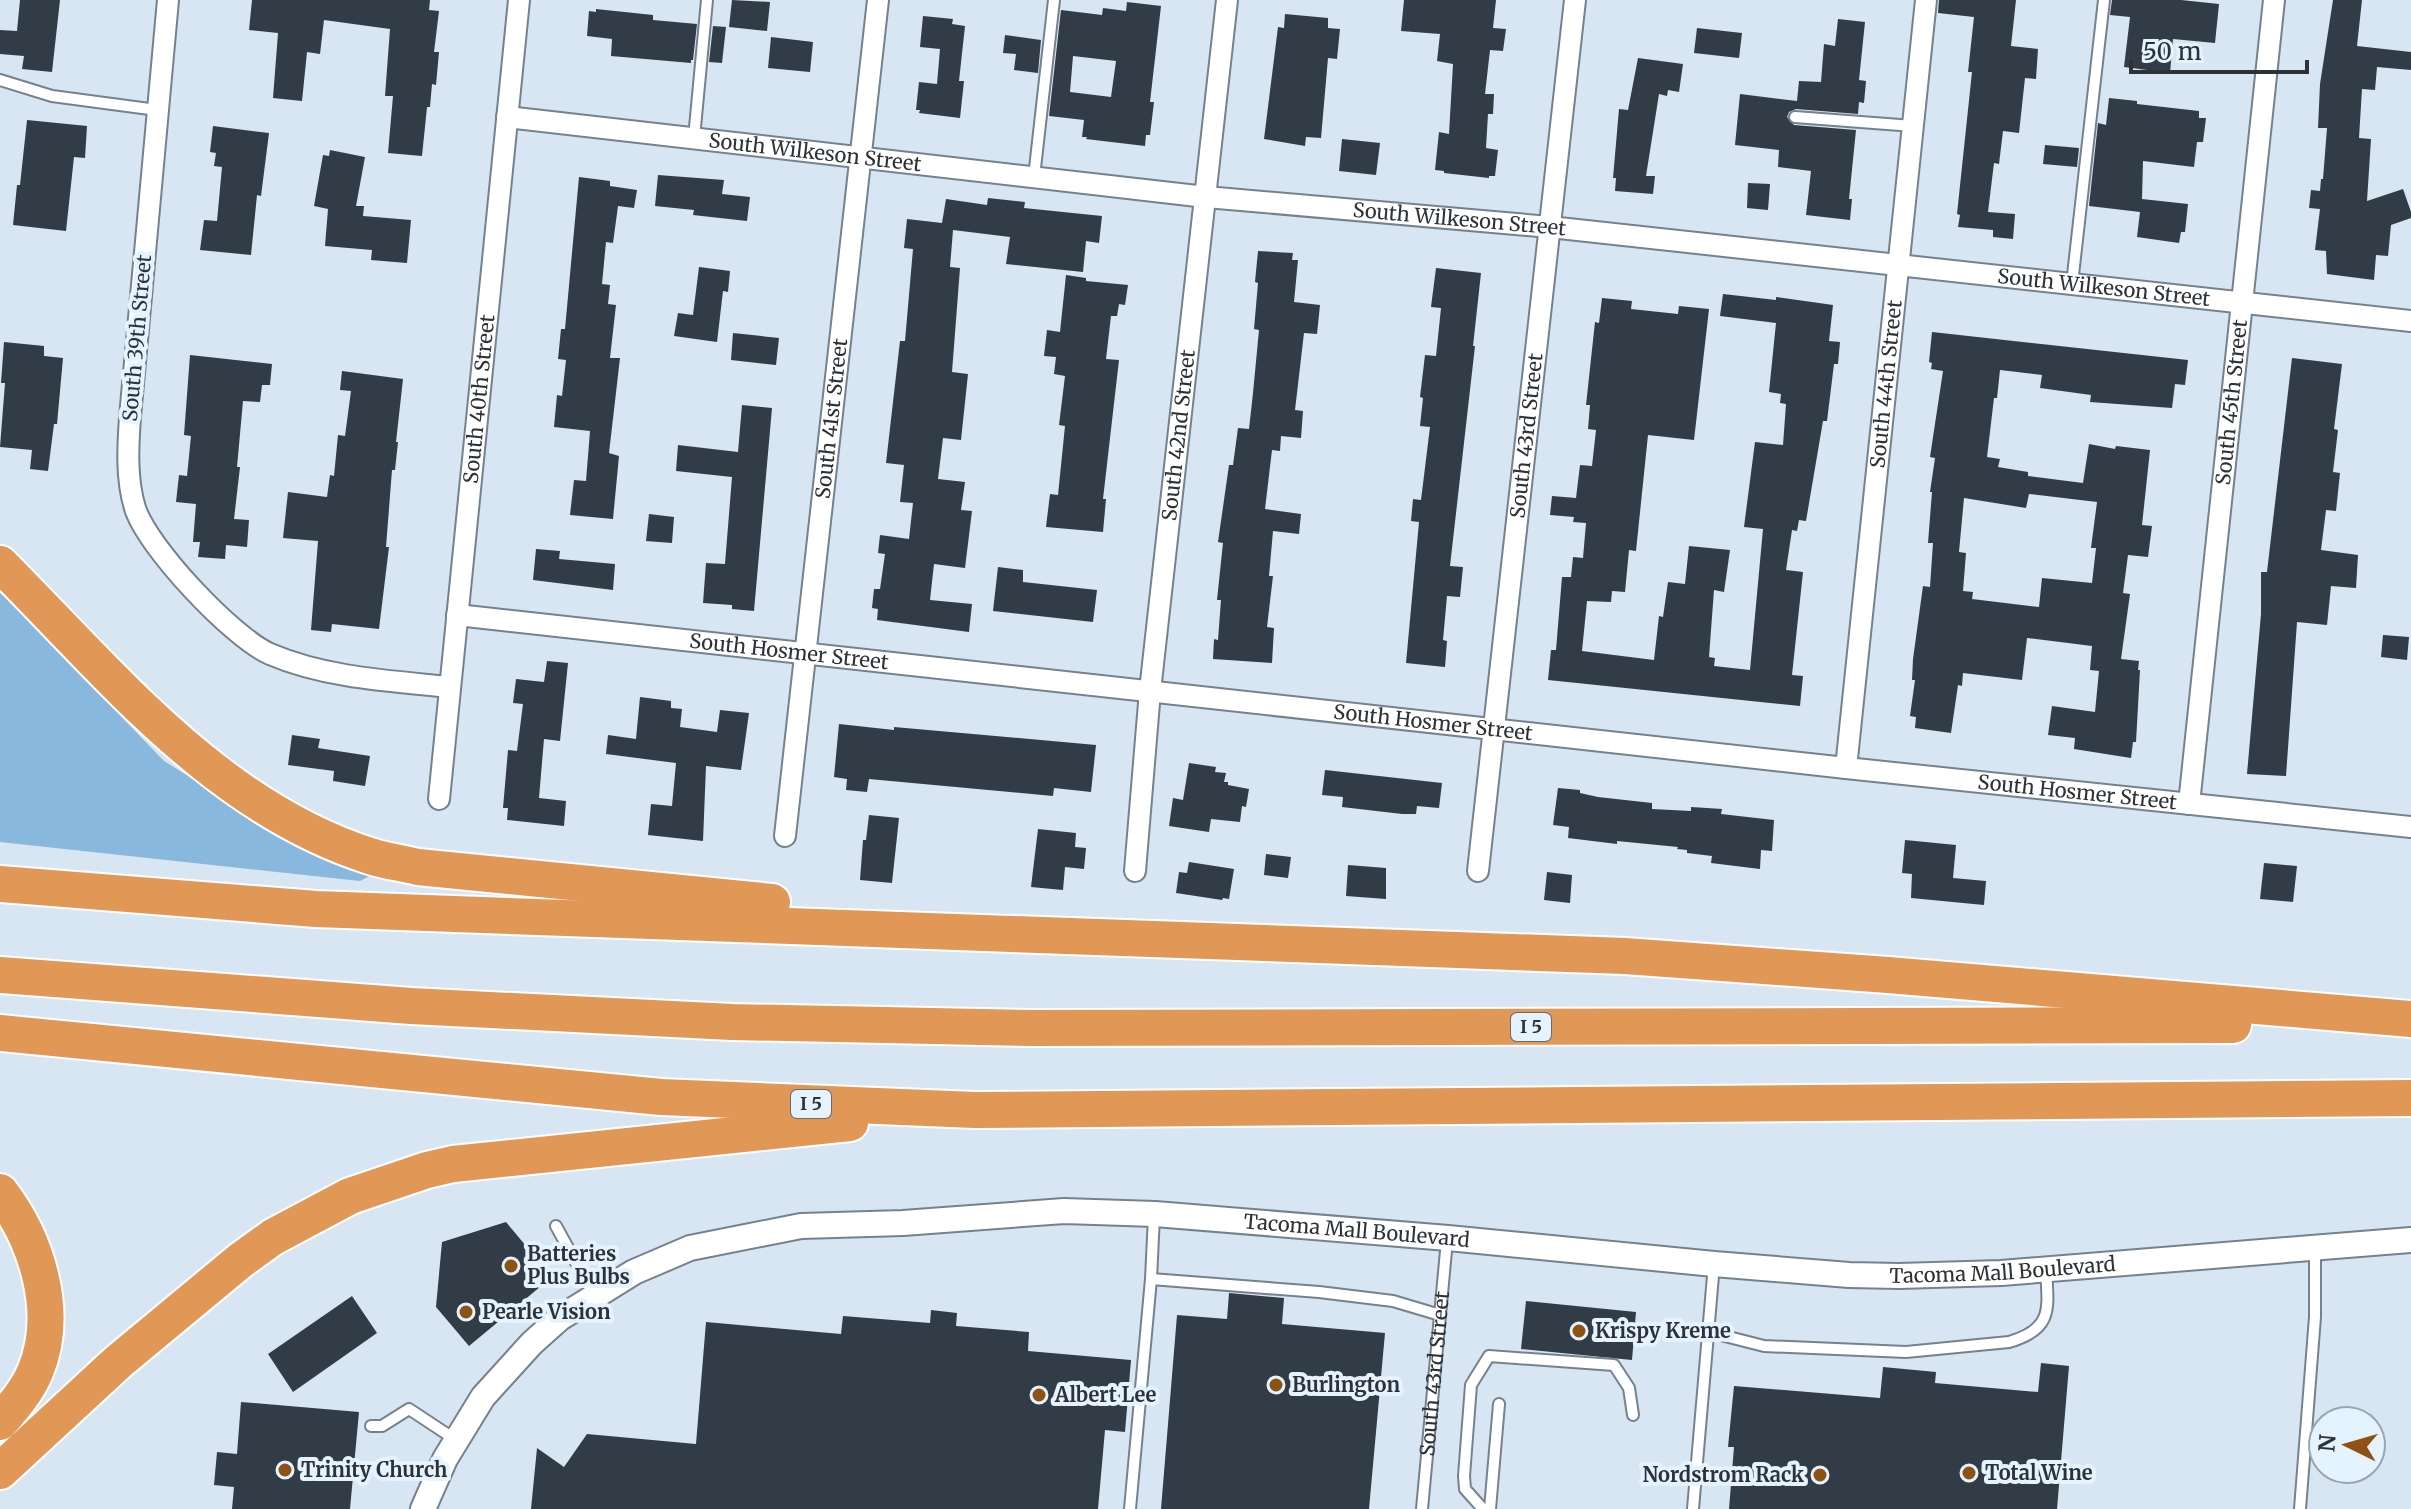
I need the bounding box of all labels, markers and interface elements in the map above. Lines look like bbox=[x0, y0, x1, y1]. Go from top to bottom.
scale bar bbox=[2131, 24, 2307, 74]
text: 50 m bbox=[2143, 36, 2202, 67]
street label: South Wilkeson Street bbox=[707, 127, 923, 176]
street label: South Wilkeson Street bbox=[1352, 197, 1568, 241]
street label: South 39th Street bbox=[117, 253, 156, 423]
street label: South Wilkeson Street bbox=[1996, 263, 2212, 311]
street label: South 44th Street bbox=[1864, 298, 1907, 469]
street label: South 40th Street bbox=[458, 313, 499, 485]
street label: South 45th Street bbox=[2210, 318, 2252, 486]
street label: South 41st Street bbox=[810, 337, 852, 500]
street label: South 42nd Street bbox=[1156, 348, 1200, 522]
street label: South 43rd Street bbox=[1504, 352, 1548, 519]
street label: South Hosmer Street bbox=[688, 628, 890, 674]
street label: South Hosmer Street bbox=[1332, 699, 1534, 745]
street label: South Hosmer Street bbox=[1977, 769, 2178, 815]
road number: I 5 bbox=[1511, 1013, 1551, 1041]
road number: I 5 bbox=[791, 1090, 831, 1118]
street label: Tacoma Mall Boulevard bbox=[1243, 1208, 1471, 1252]
place label: Batteries Plus Bulbs bbox=[527, 1241, 630, 1289]
street label: Tacoma Mall Boulevard bbox=[1889, 1251, 2117, 1288]
marker: Batteries Plus Bulbs bbox=[502, 1257, 520, 1275]
street label: South 43rd Street bbox=[1414, 1290, 1454, 1457]
place label: Pearle Vision bbox=[482, 1299, 611, 1324]
marker: Pearle Vision bbox=[457, 1303, 475, 1321]
place label: Krispy Kreme bbox=[1595, 1318, 1731, 1343]
marker: Krispy Kreme bbox=[1570, 1322, 1588, 1340]
place label: Burlington bbox=[1292, 1372, 1400, 1397]
marker: Burlington bbox=[1267, 1376, 1285, 1394]
place label: Albert Lee bbox=[1054, 1382, 1156, 1407]
marker: Albert Lee bbox=[1030, 1386, 1048, 1404]
north arrow bbox=[2307, 1405, 2387, 1485]
text: N bbox=[2312, 1433, 2342, 1453]
place label: Trinity Church bbox=[301, 1457, 448, 1482]
place label: Total Wine bbox=[1985, 1460, 2093, 1485]
marker: Trinity Church bbox=[276, 1461, 294, 1479]
place label: Nordstrom Rack bbox=[1642, 1462, 1804, 1487]
marker: Total Wine bbox=[1960, 1464, 1978, 1482]
marker: Nordstrom Rack bbox=[1811, 1466, 1829, 1484]

